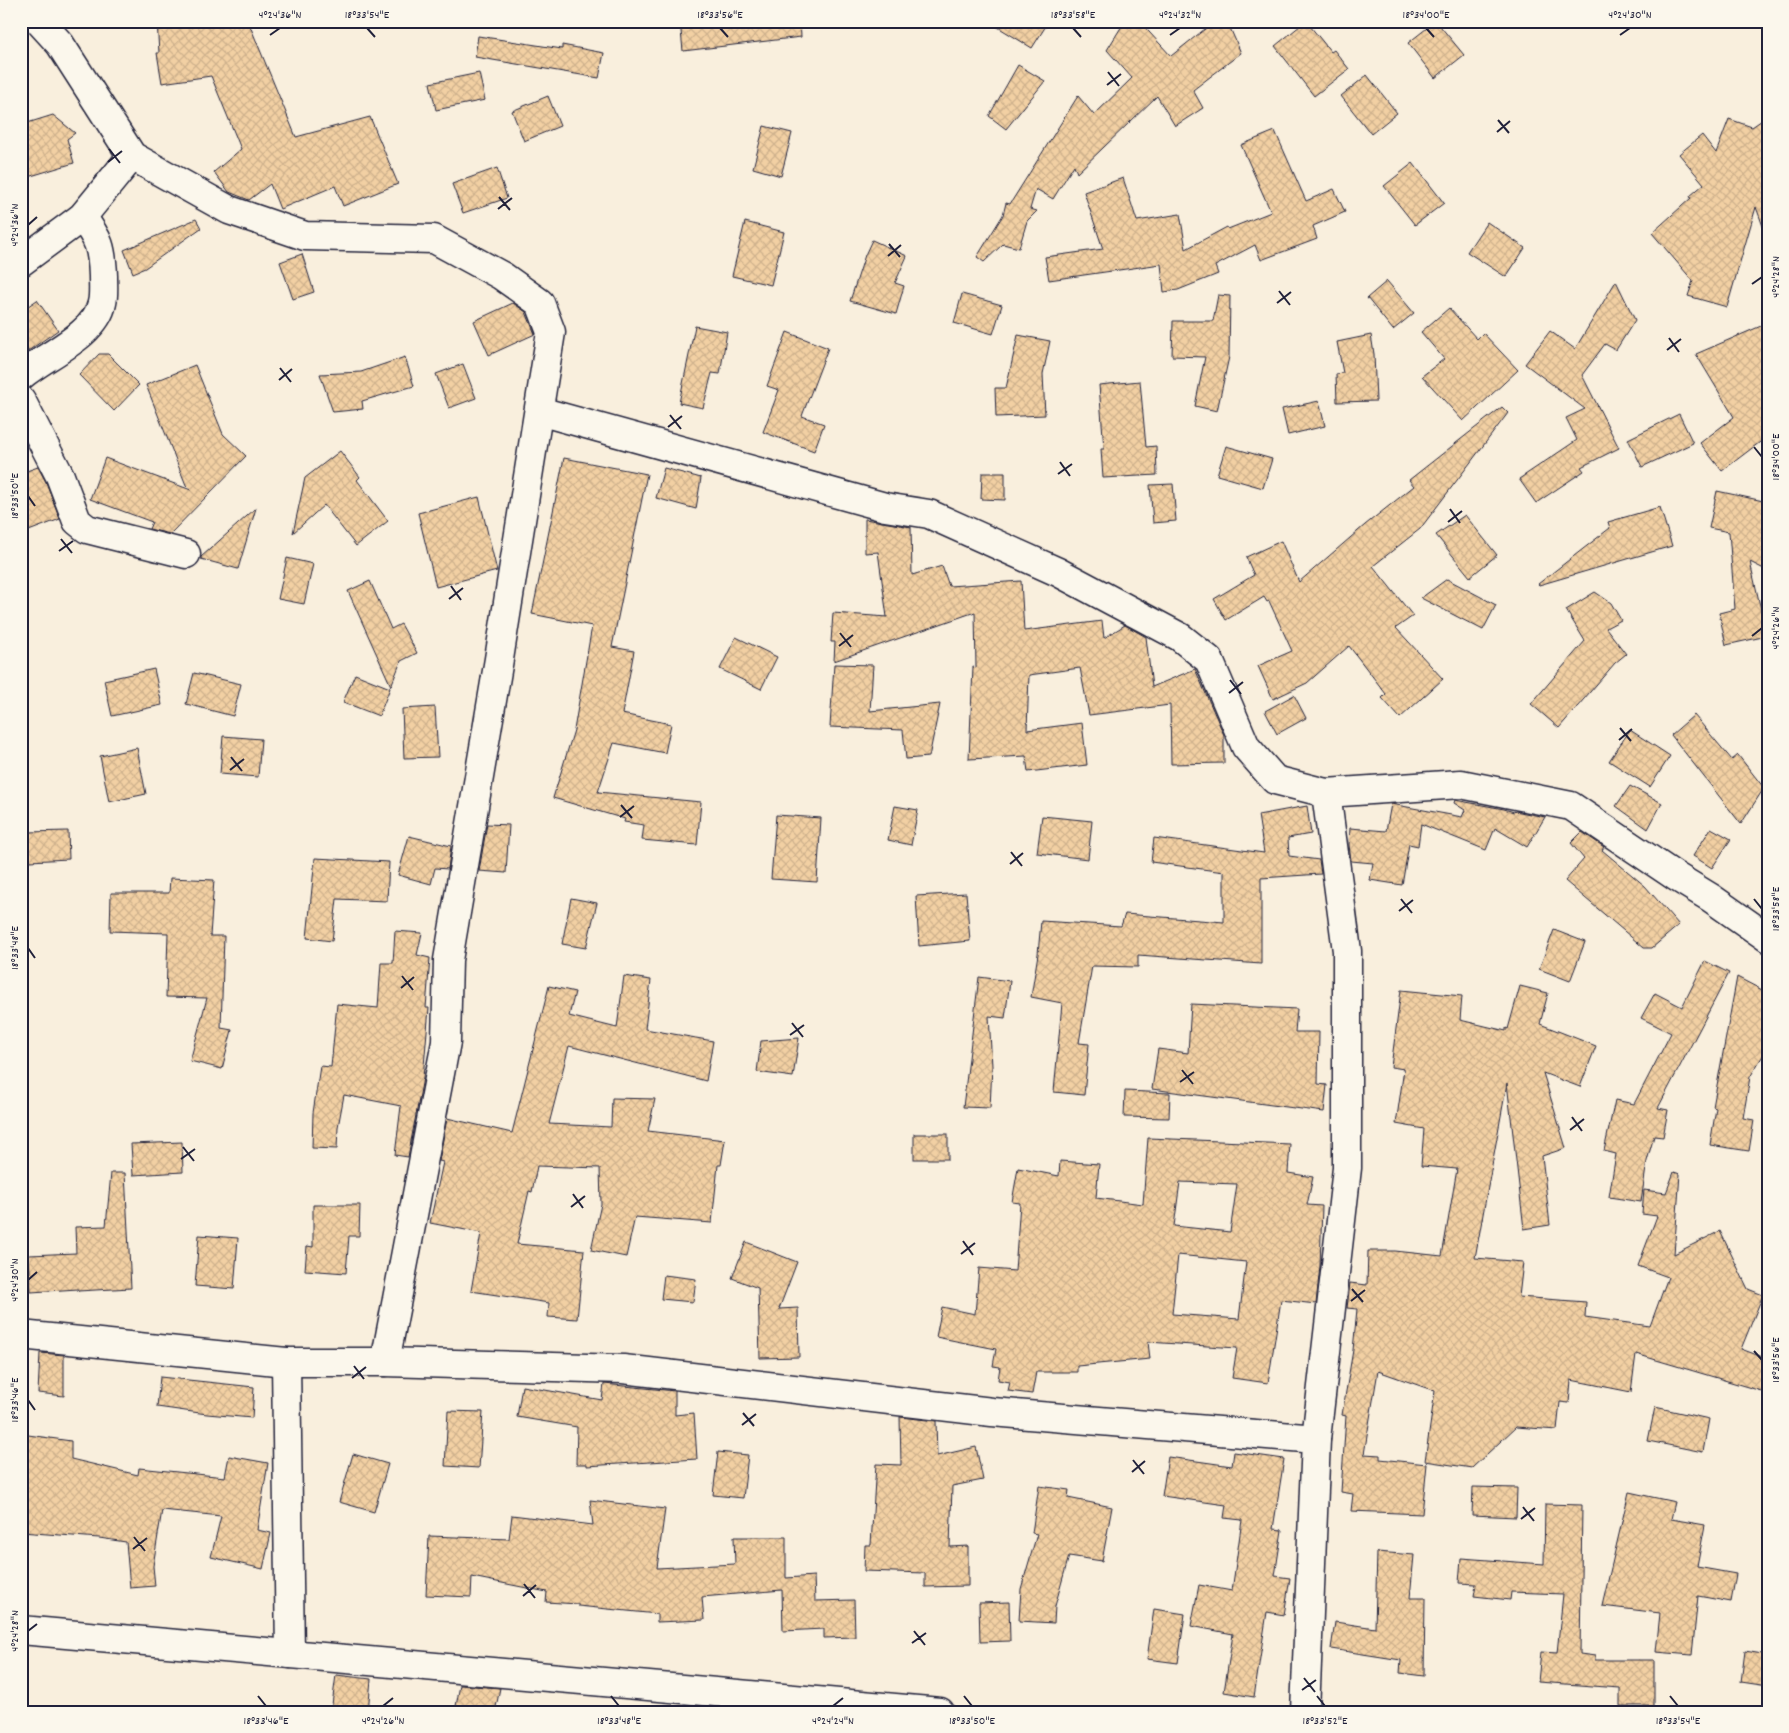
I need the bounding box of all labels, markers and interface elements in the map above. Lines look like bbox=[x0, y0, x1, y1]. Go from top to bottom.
text: 4°24'36"N bbox=[259, 7, 301, 24]
text: 18°33'54"E bbox=[345, 7, 390, 24]
text: 18°33'56"E bbox=[697, 7, 743, 24]
text: 18°33'58"E bbox=[1051, 7, 1096, 24]
text: 4°24'32"N bbox=[1159, 7, 1201, 24]
text: 18°34'00"E bbox=[1403, 7, 1450, 24]
text: 4°24'30"N bbox=[1608, 7, 1652, 24]
text: 4°24'36"N bbox=[7, 204, 24, 246]
text: 4°24'28"N bbox=[1768, 256, 1785, 298]
text: 18°34'00"E bbox=[1768, 433, 1785, 480]
text: 18°33'50"E bbox=[7, 472, 24, 519]
text: 4°24'26"N bbox=[1768, 607, 1785, 649]
text: 18°33'58"E bbox=[1768, 886, 1785, 931]
text: 18°33'48"E bbox=[7, 926, 24, 970]
text: 4°24'30"N bbox=[7, 1258, 24, 1302]
text: 18°33'56"E bbox=[1768, 1337, 1785, 1383]
text: 18°33'46"E bbox=[7, 1377, 24, 1422]
text: 4°24'28"N bbox=[7, 1610, 24, 1652]
text: 18°33'46"E bbox=[244, 1713, 289, 1730]
text: 4°24'26"N bbox=[362, 1713, 404, 1730]
text: 18°33'48"E bbox=[597, 1713, 641, 1730]
text: 4°24'24"N bbox=[812, 1713, 854, 1730]
text: 18°33'50"E bbox=[949, 1713, 996, 1730]
text: 18°33'52"E bbox=[1303, 1713, 1348, 1730]
text: 18°33'54"E bbox=[1656, 1713, 1701, 1730]

